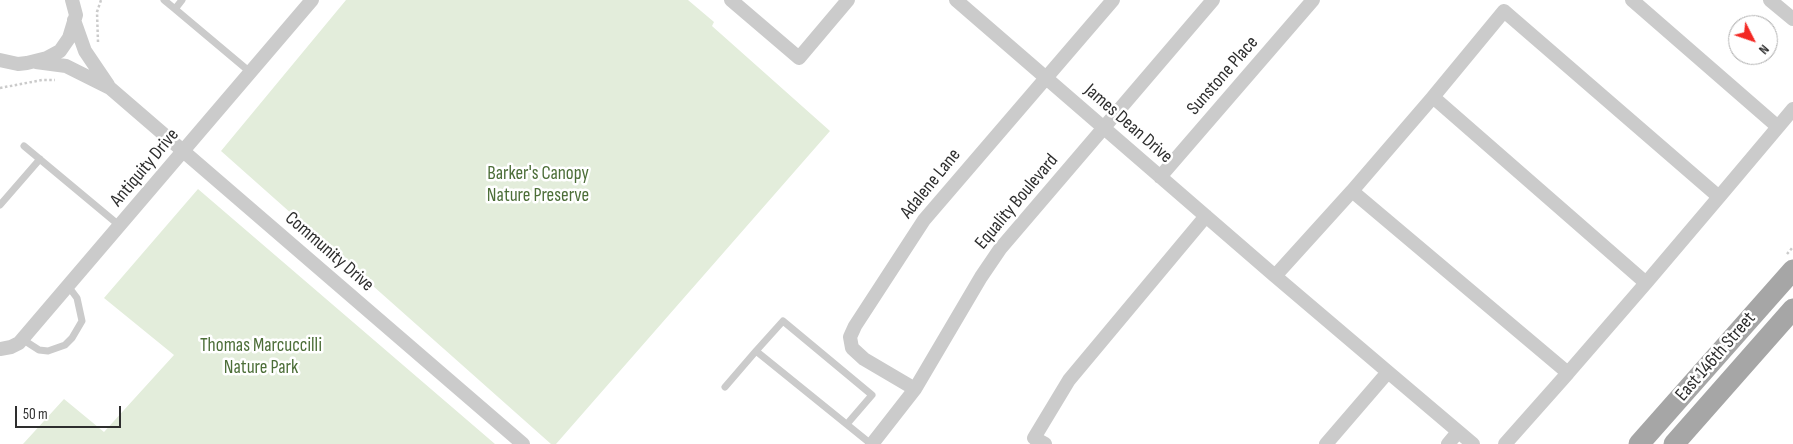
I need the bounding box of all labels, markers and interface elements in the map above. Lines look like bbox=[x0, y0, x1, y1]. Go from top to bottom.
north arrow bbox=[1728, 15, 1778, 65]
street label: Sunstone Place bbox=[1182, 32, 1264, 120]
text: N bbox=[1755, 41, 1773, 58]
street label: James Dean Drive bbox=[1079, 79, 1177, 169]
street label: Antiquity Drive bbox=[106, 124, 184, 212]
street label: Adalene Lane bbox=[896, 145, 966, 223]
street label: Equality Boulevard bbox=[971, 150, 1063, 254]
park label: Barker's Canopy Nature Preserve bbox=[487, 163, 589, 207]
street label: Community Drive bbox=[280, 207, 378, 297]
street label: East 146th Street bbox=[1671, 308, 1761, 406]
park label: Thomas Marcuccilli Nature Park bbox=[200, 335, 322, 379]
scale bar bbox=[18, 396, 124, 428]
text: 50 m bbox=[23, 405, 48, 424]

